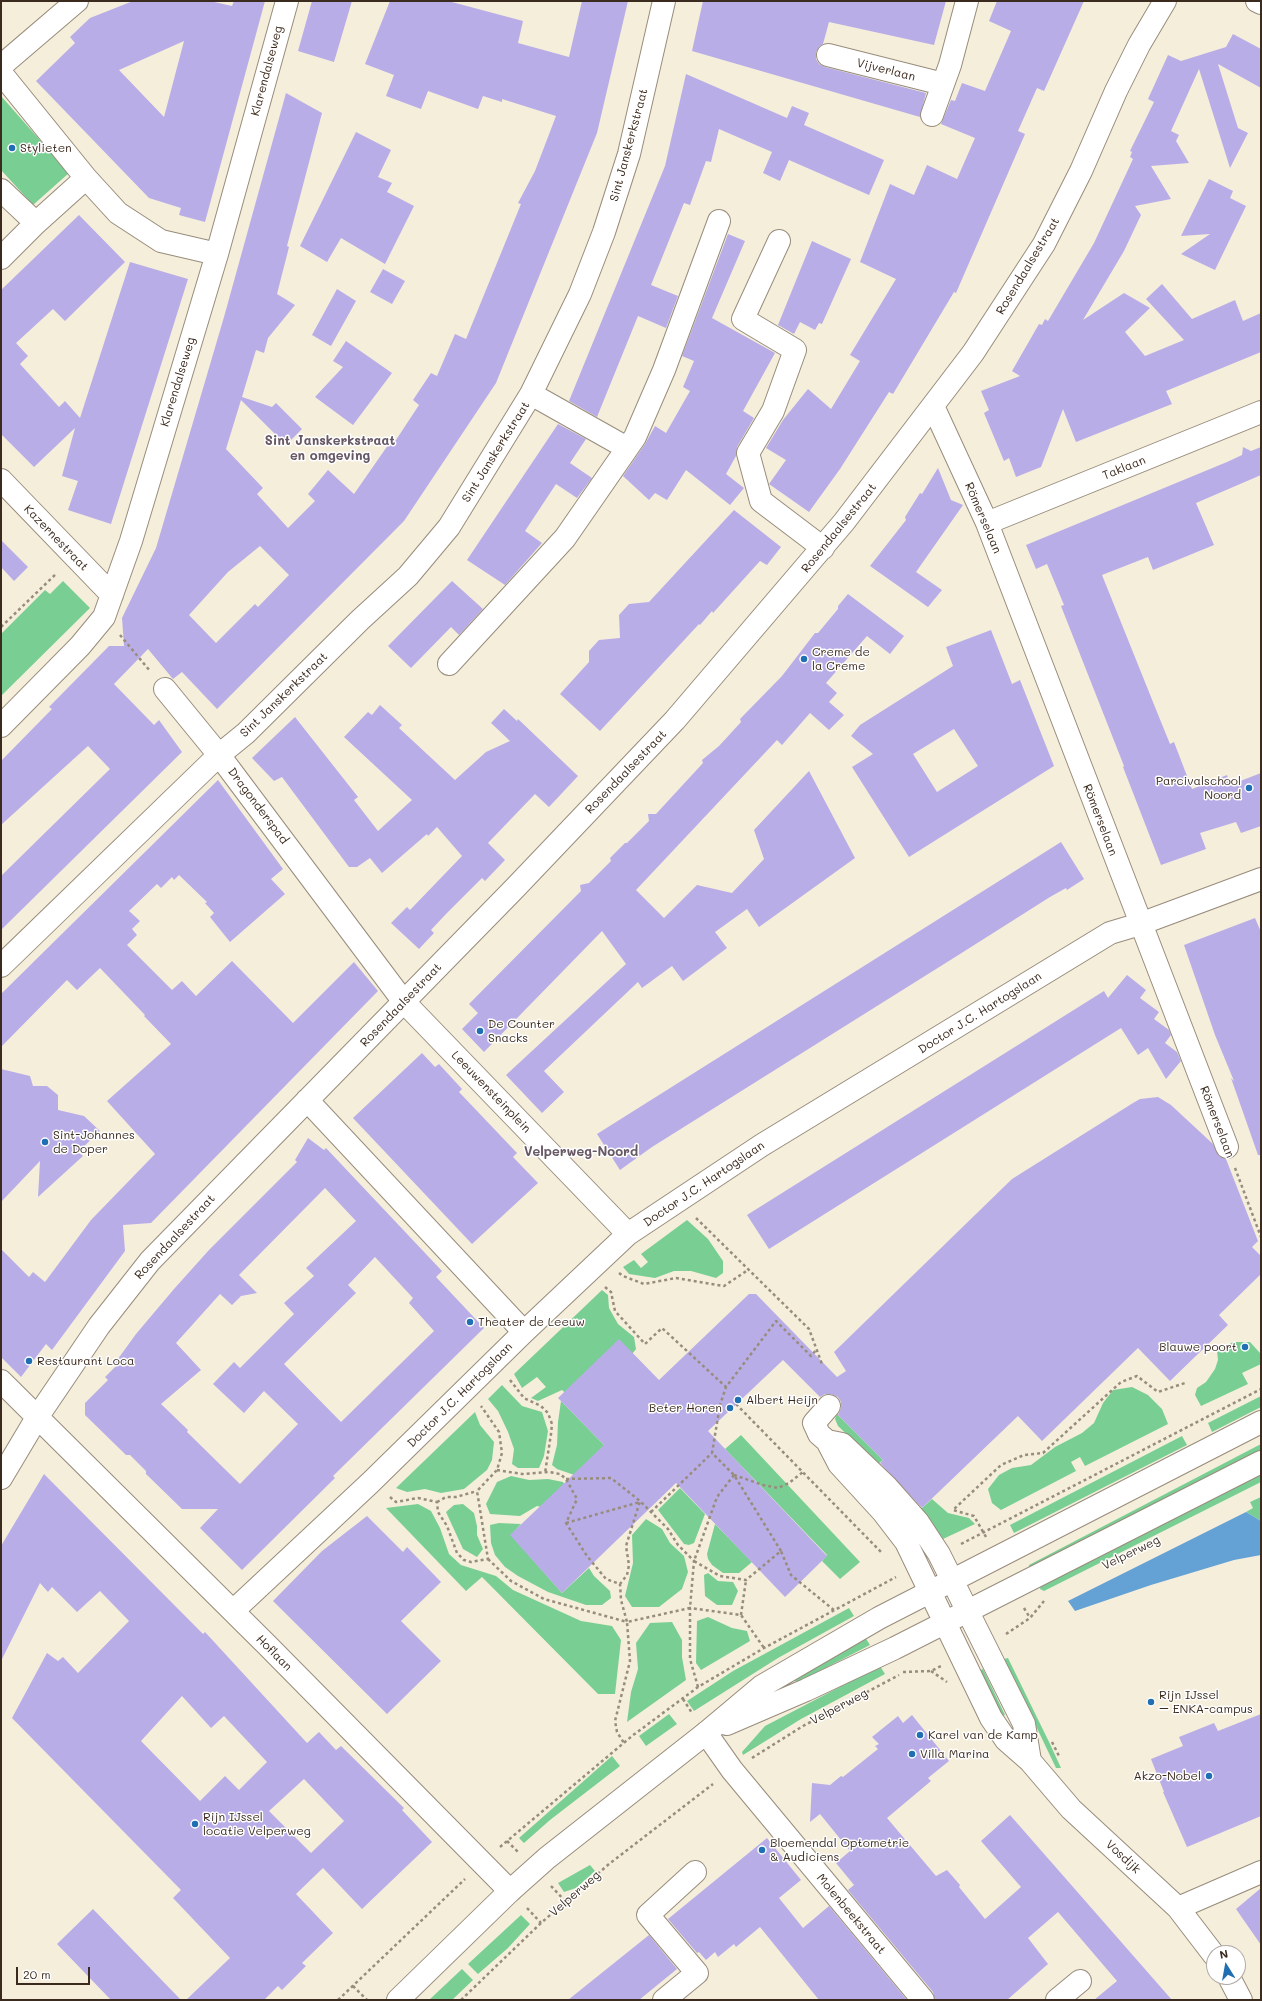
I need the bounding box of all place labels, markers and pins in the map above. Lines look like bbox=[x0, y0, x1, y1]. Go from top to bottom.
place label: Stylieten bbox=[20, 141, 72, 155]
marker: Stylieten bbox=[7, 143, 17, 153]
place label: Creme de la Creme bbox=[812, 645, 870, 673]
marker: Creme de la Creme bbox=[799, 654, 809, 664]
place label: Parcivalschool Noord bbox=[1156, 774, 1241, 802]
marker: Parcivalschool Noord bbox=[1244, 783, 1254, 793]
place label: De Counter Snacks bbox=[488, 1017, 555, 1045]
marker: De Counter Snacks bbox=[475, 1026, 485, 1036]
place label: Sint-Johannes de Doper bbox=[53, 1128, 135, 1156]
marker: Sint-Johannes de Doper bbox=[40, 1137, 50, 1147]
place label: Theater de Leeuw bbox=[478, 1315, 585, 1329]
marker: Theater de Leeuw bbox=[465, 1317, 475, 1327]
place label: Blauwe poort bbox=[1159, 1340, 1237, 1354]
marker: Blauwe poort bbox=[1240, 1342, 1250, 1352]
place label: Restaurant Loca bbox=[37, 1354, 134, 1368]
marker: Restaurant Loca bbox=[24, 1356, 34, 1366]
place label: Albert Heijn bbox=[746, 1393, 818, 1407]
marker: Albert Heijn bbox=[733, 1395, 743, 1405]
place label: Beter Horen bbox=[649, 1401, 722, 1415]
marker: Beter Horen bbox=[725, 1403, 735, 1413]
place label: Rijn IJssel – ENKA-campus bbox=[1159, 1688, 1253, 1716]
marker: Rijn IJssel – ENKA-campus bbox=[1146, 1697, 1156, 1707]
place label: Karel van de Kamp bbox=[928, 1728, 1038, 1742]
marker: Karel van de Kamp bbox=[915, 1730, 925, 1740]
place label: Villa Marina bbox=[920, 1747, 990, 1761]
marker: Villa Marina bbox=[907, 1749, 917, 1759]
place label: Akzo-Nobel bbox=[1133, 1769, 1201, 1783]
marker: Akzo-Nobel bbox=[1204, 1771, 1214, 1781]
place label: Rijn IJssel locatie Velperweg bbox=[203, 1810, 311, 1838]
marker: Rijn IJssel locatie Velperweg bbox=[190, 1819, 200, 1829]
place label: Bloemendal Optometrie & Audiciens bbox=[770, 1836, 909, 1864]
marker: Bloemendal Optometrie & Audiciens bbox=[757, 1845, 767, 1855]

